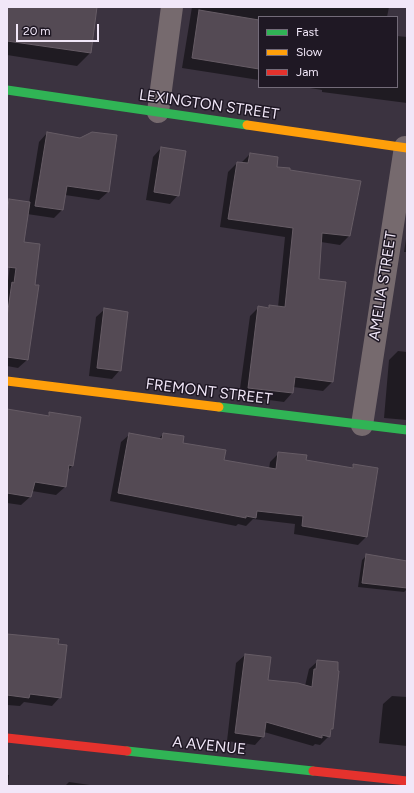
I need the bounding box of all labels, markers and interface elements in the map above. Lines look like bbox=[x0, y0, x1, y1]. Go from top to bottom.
scale bar bbox=[18, 16, 101, 42]
legend bbox=[258, 16, 398, 88]
text: 20 m bbox=[23, 24, 51, 38]
text: Fast bbox=[296, 25, 319, 39]
text: Slow bbox=[296, 45, 322, 59]
text: Jam bbox=[296, 65, 319, 79]
street label: LEXINGTON STREET bbox=[138, 86, 280, 124]
street label: AMELIA STREET bbox=[365, 230, 401, 342]
street label: FREMONT STREET bbox=[145, 375, 273, 409]
street label: A AVENUE bbox=[171, 733, 247, 759]

